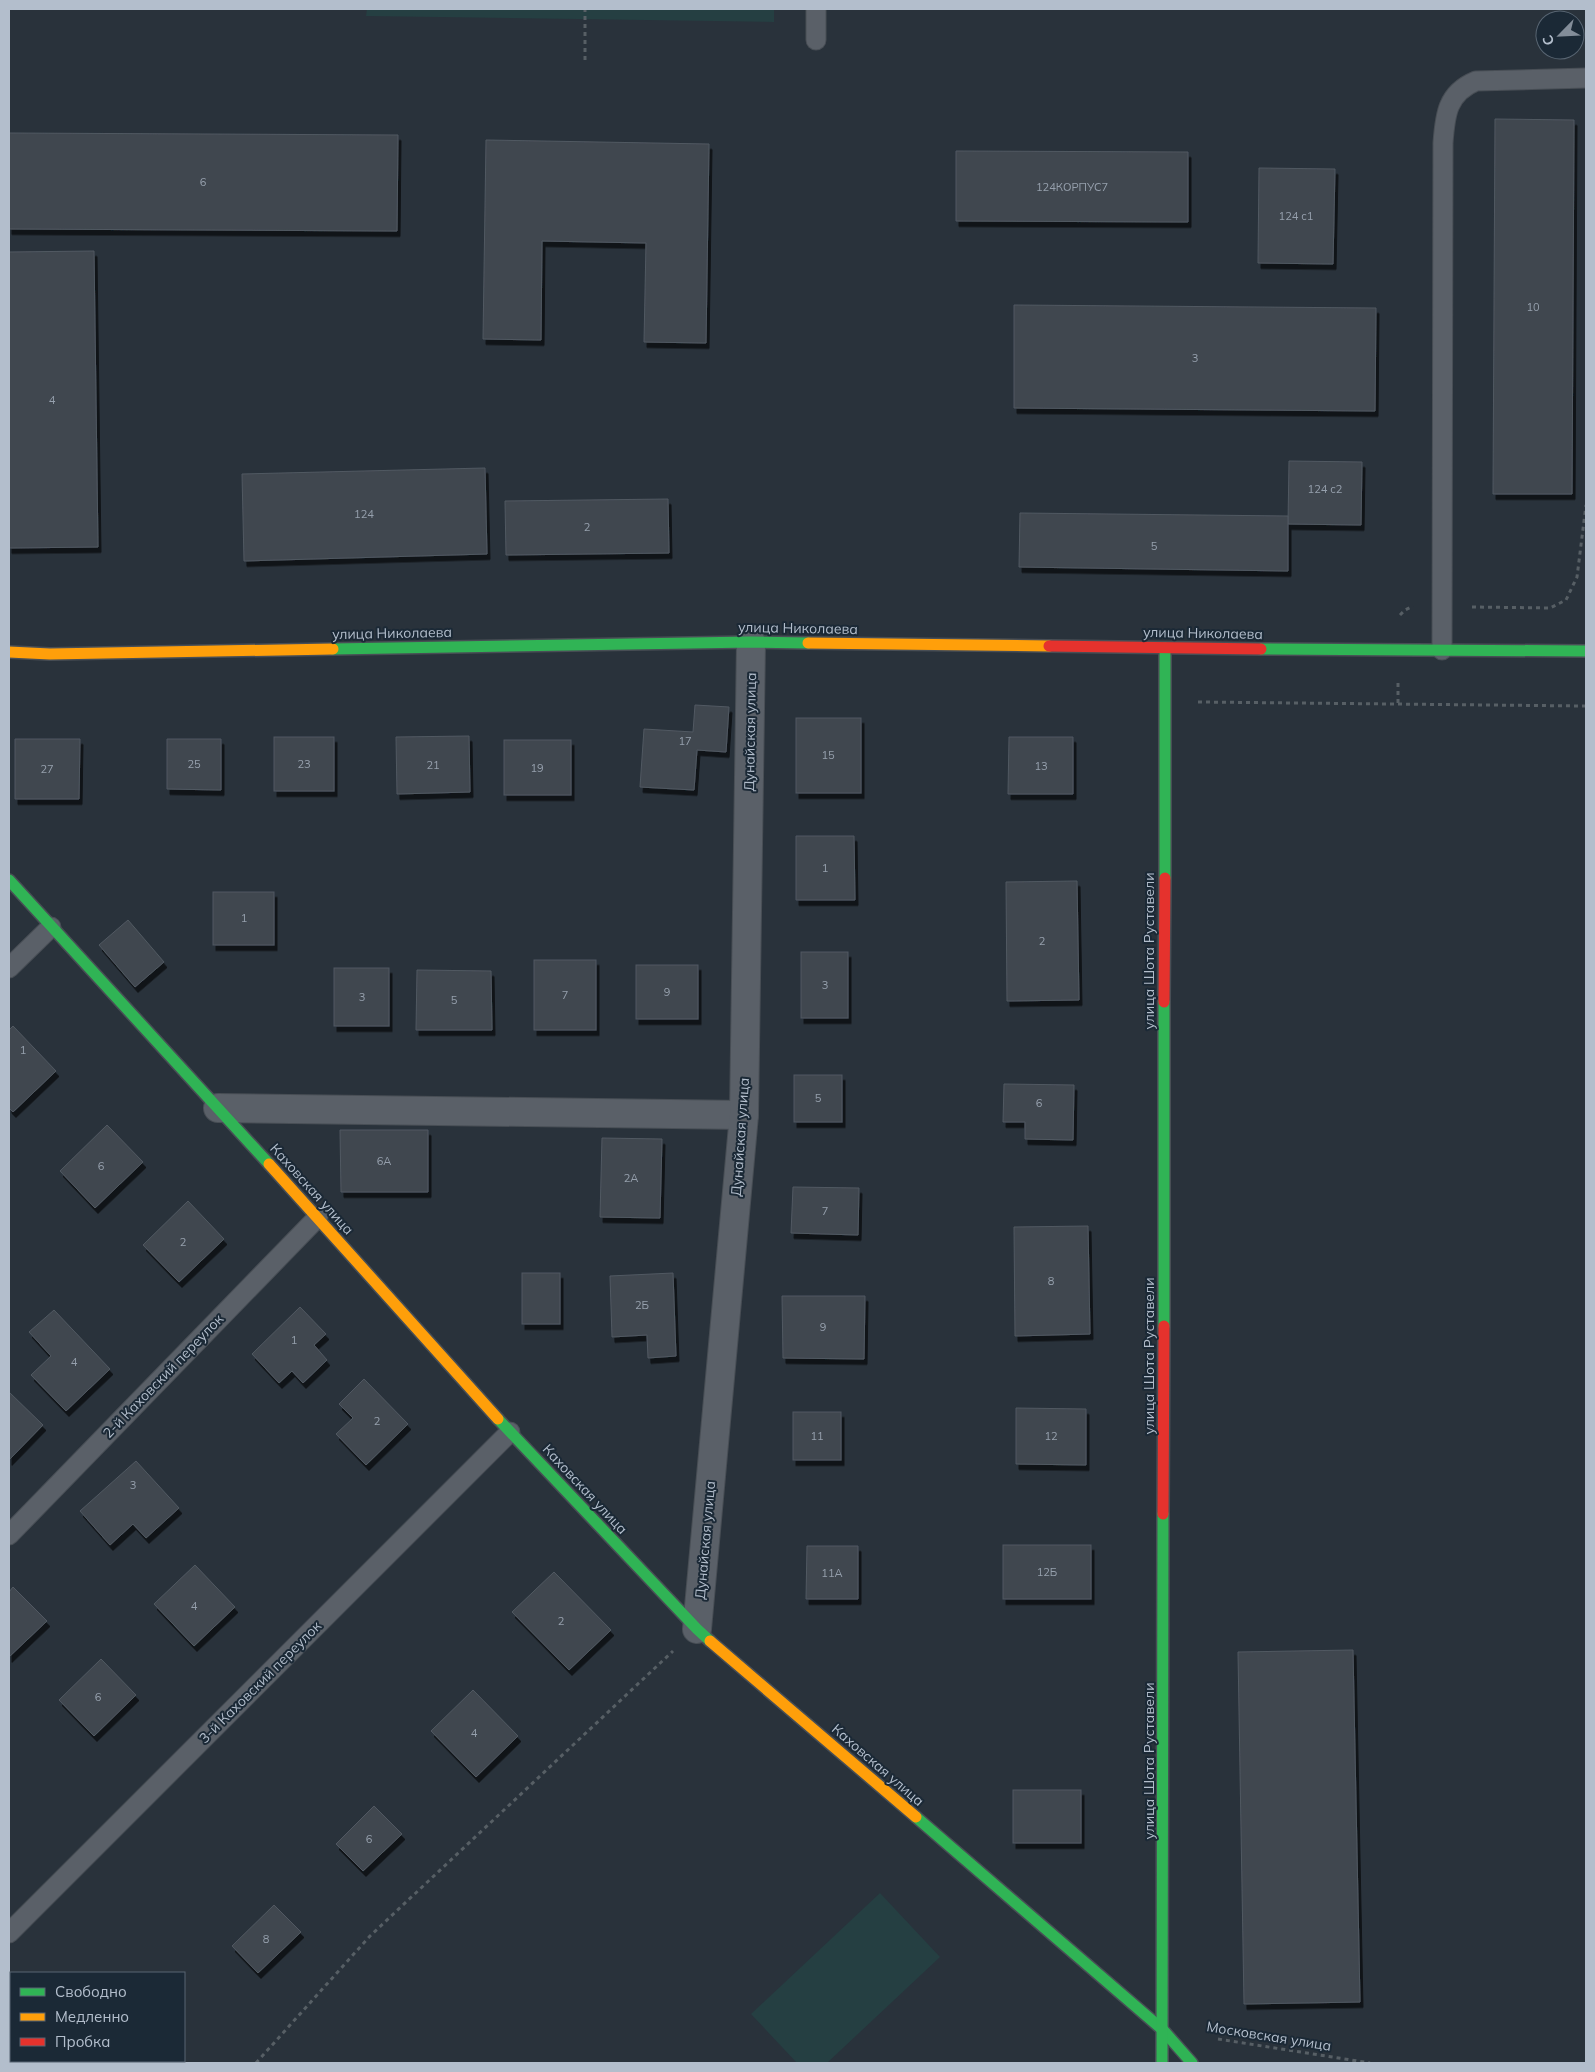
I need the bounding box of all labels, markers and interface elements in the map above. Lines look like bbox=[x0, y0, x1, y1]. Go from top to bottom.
north arrow bbox=[1535, 10, 1585, 60]
text: С bbox=[1538, 32, 1558, 48]
house number: 6 bbox=[200, 175, 207, 189]
house number: 124КОРПУС7 bbox=[1036, 180, 1108, 194]
house number: 124 с1 bbox=[1279, 209, 1313, 223]
house number: 10 bbox=[1526, 300, 1540, 314]
house number: 3 bbox=[1192, 351, 1198, 365]
house number: 4 bbox=[49, 393, 56, 407]
house number: 124 с2 bbox=[1308, 482, 1343, 496]
house number: 124 bbox=[354, 507, 374, 521]
house number: 2 bbox=[584, 520, 591, 534]
house number: 5 bbox=[1151, 539, 1158, 553]
street label: улица Николаева bbox=[738, 618, 858, 638]
street label: улица Николаева bbox=[332, 623, 452, 643]
street label: улица Николаева bbox=[1143, 623, 1263, 643]
street label: Дунайская улица bbox=[740, 672, 760, 792]
house number: 17 bbox=[678, 734, 692, 748]
house number: 15 bbox=[821, 748, 835, 762]
house number: 25 bbox=[187, 757, 201, 771]
house number: 23 bbox=[297, 757, 311, 771]
house number: 21 bbox=[426, 758, 440, 772]
house number: 13 bbox=[1034, 759, 1048, 773]
house number: 19 bbox=[530, 761, 544, 775]
house number: 27 bbox=[40, 762, 54, 776]
house number: 1 bbox=[822, 861, 828, 875]
street label: улица Шота Руставели bbox=[1140, 873, 1158, 1030]
house number: 1 bbox=[241, 911, 247, 925]
house number: 2 bbox=[1039, 934, 1046, 948]
house number: 3 bbox=[822, 978, 828, 992]
house number: 9 bbox=[664, 985, 670, 999]
house number: 7 bbox=[562, 988, 568, 1002]
house number: 3 bbox=[359, 990, 365, 1004]
house number: 5 bbox=[451, 993, 458, 1007]
house number: 1 bbox=[20, 1043, 26, 1057]
street label: Дунайская улица bbox=[727, 1077, 753, 1197]
house number: 5 bbox=[815, 1091, 822, 1105]
house number: 6 bbox=[1036, 1096, 1043, 1110]
street label: Каховская улица bbox=[266, 1140, 358, 1238]
house number: 6А bbox=[377, 1154, 391, 1168]
house number: 6 bbox=[98, 1159, 105, 1173]
house number: 2А bbox=[624, 1171, 638, 1185]
house number: 7 bbox=[822, 1204, 828, 1218]
house number: 2 bbox=[180, 1235, 187, 1249]
house number: 8 bbox=[1048, 1274, 1055, 1288]
street label: улица Шота Руставели bbox=[1140, 1278, 1158, 1435]
house number: 2Б bbox=[635, 1298, 649, 1312]
street label: 2-й Каховский переулок bbox=[99, 1310, 227, 1442]
house number: 9 bbox=[820, 1320, 826, 1334]
house number: 1 bbox=[291, 1333, 297, 1347]
house number: 4 bbox=[71, 1355, 78, 1369]
house number: 2 bbox=[374, 1414, 381, 1428]
house number: 11 bbox=[810, 1429, 824, 1443]
house number: 12 bbox=[1044, 1429, 1058, 1443]
street label: Каховская улица bbox=[539, 1440, 631, 1538]
house number: 3 bbox=[130, 1478, 136, 1492]
street label: Дунайская улица bbox=[691, 1480, 719, 1600]
house number: 12Б bbox=[1037, 1565, 1057, 1579]
house number: 11А bbox=[821, 1566, 843, 1580]
house number: 4 bbox=[191, 1599, 198, 1613]
house number: 2 bbox=[558, 1614, 565, 1628]
street label: 3-й Каховский переулок bbox=[195, 1617, 325, 1747]
street label: улица Шота Руставели bbox=[1140, 1683, 1158, 1840]
house number: 6 bbox=[95, 1690, 102, 1704]
street label: Каховская улица bbox=[828, 1720, 928, 1810]
house number: 4 bbox=[471, 1726, 478, 1740]
house number: 6 bbox=[366, 1832, 373, 1846]
house number: 8 bbox=[263, 1932, 270, 1946]
legend bbox=[10, 1972, 185, 2062]
text: Свободно bbox=[55, 1982, 127, 2001]
text: Медленно bbox=[55, 2007, 129, 2026]
street label: Московская улица bbox=[1205, 2017, 1333, 2055]
text: Пробка bbox=[55, 2032, 110, 2051]

